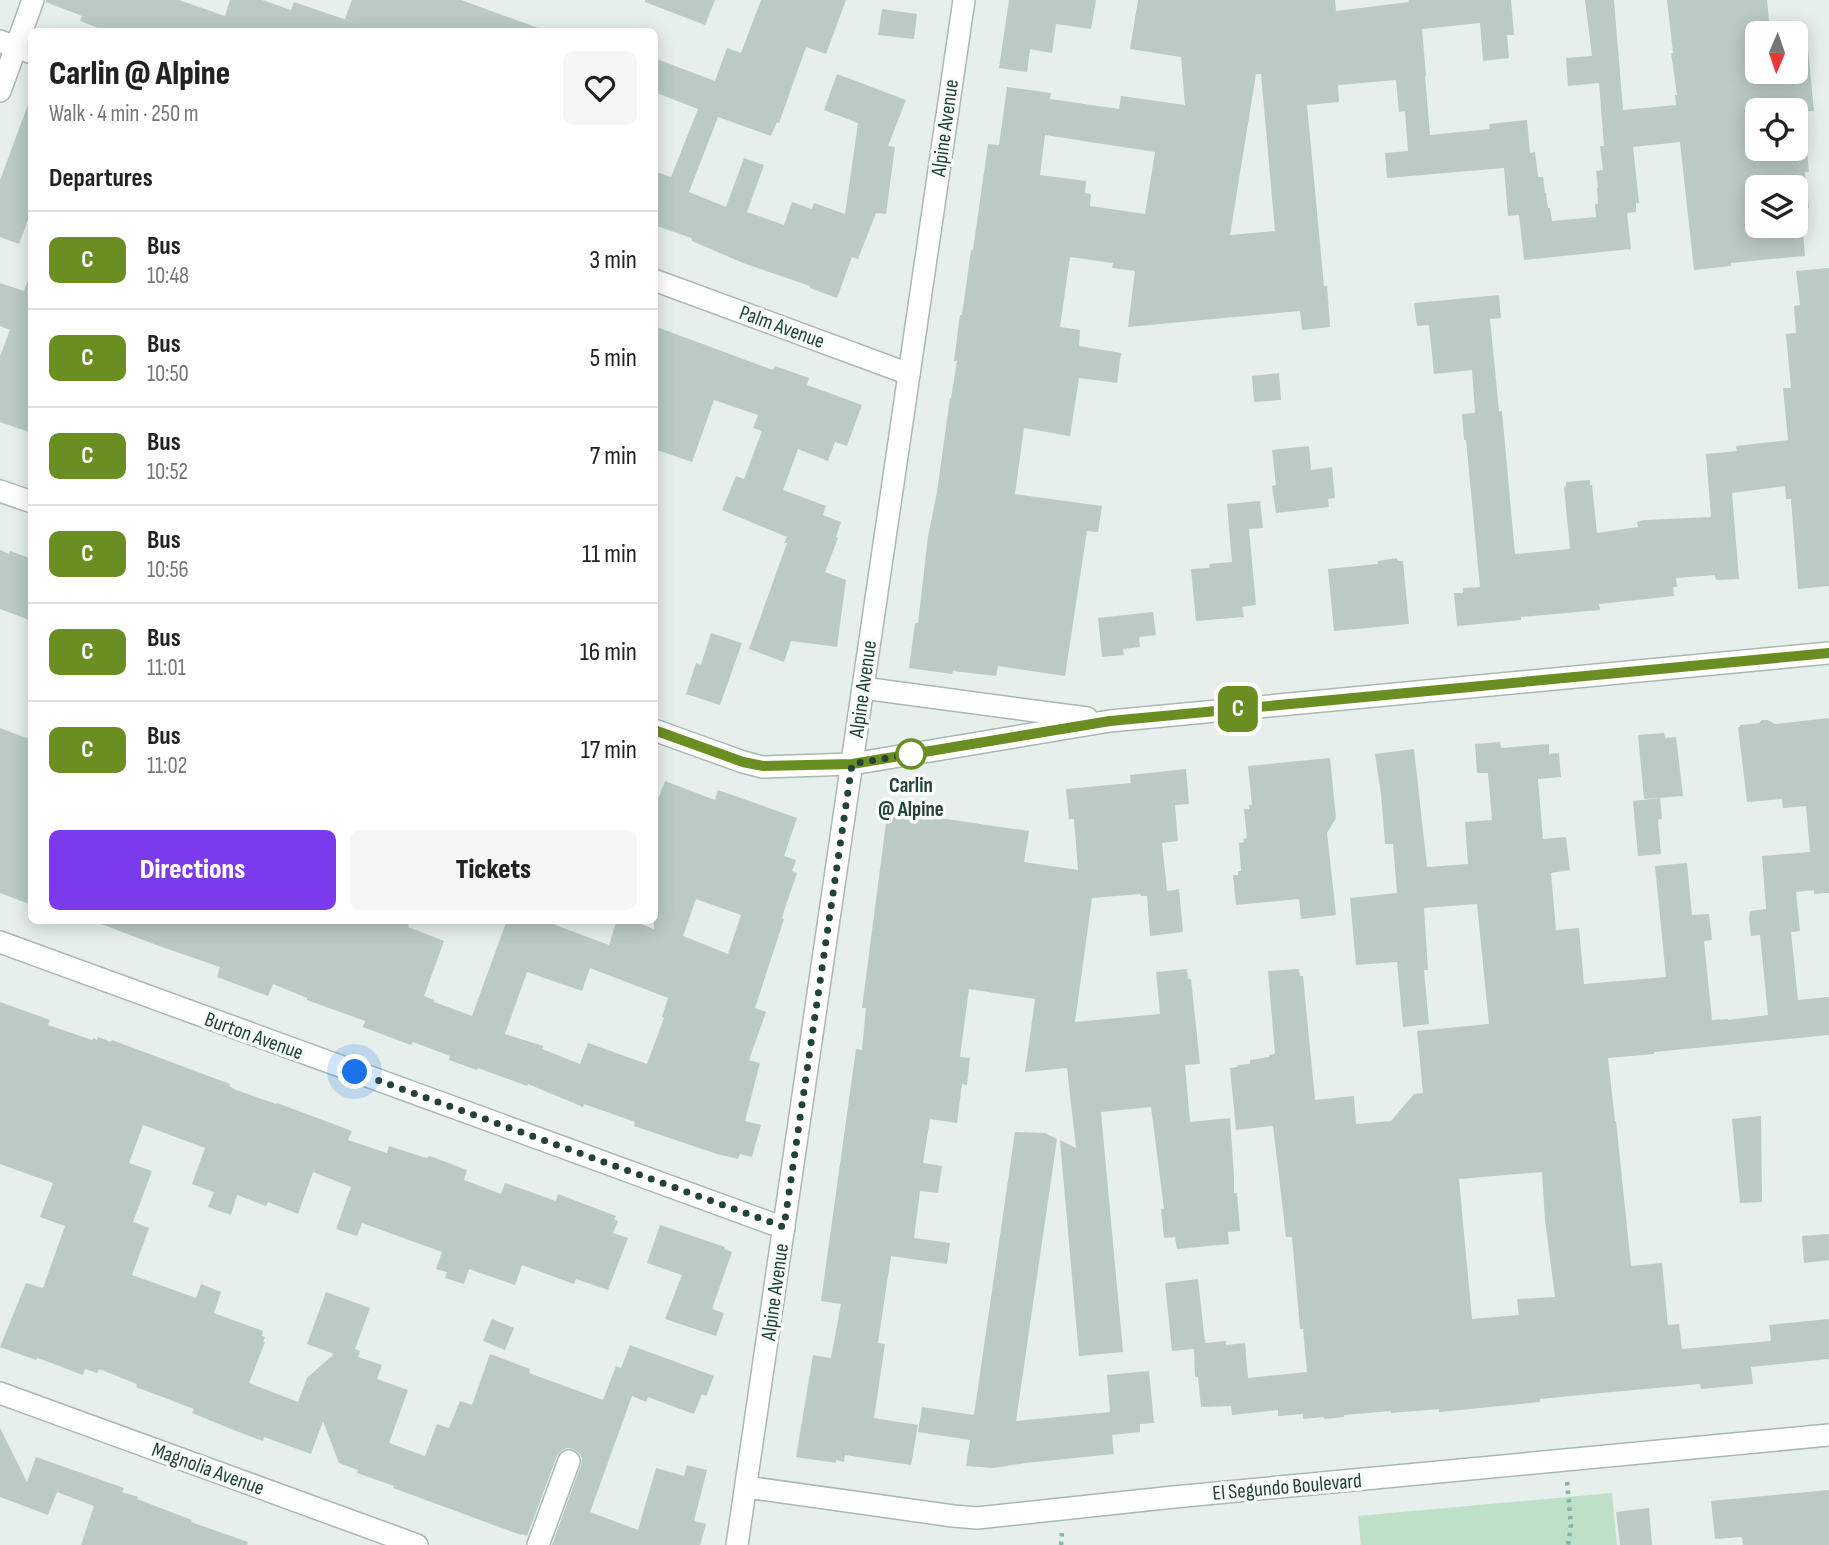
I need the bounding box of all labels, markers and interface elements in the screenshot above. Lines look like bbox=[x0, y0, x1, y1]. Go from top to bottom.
north arrow bbox=[1745, 21, 1808, 84]
map controls bbox=[1745, 21, 1808, 238]
button: heart bbox=[563, 51, 637, 125]
text: Carlin @ Alpine bbox=[49, 54, 230, 94]
street label: Alpine Avenue bbox=[926, 78, 964, 179]
button: locate bbox=[1745, 98, 1808, 161]
text: Walk · 4 min · 250 m bbox=[49, 100, 199, 128]
text: Departures bbox=[49, 163, 153, 194]
button: layers bbox=[1745, 175, 1808, 238]
text: Bus bbox=[147, 231, 181, 262]
text: C bbox=[81, 245, 94, 274]
text: 3 min bbox=[589, 245, 637, 276]
text: 10:48 bbox=[147, 262, 189, 290]
street label: Palm Avenue bbox=[736, 300, 828, 354]
text: Bus bbox=[147, 329, 181, 360]
text: C bbox=[81, 343, 94, 372]
text: 5 min bbox=[590, 343, 637, 374]
text: 10:50 bbox=[147, 360, 189, 388]
text: Bus bbox=[147, 427, 181, 458]
text: C bbox=[81, 441, 94, 470]
text: 7 min bbox=[590, 441, 637, 472]
text: 10:52 bbox=[147, 458, 188, 486]
text: Bus bbox=[147, 525, 181, 556]
text: C bbox=[81, 539, 94, 568]
text: 11 min bbox=[582, 539, 637, 570]
text: 10:56 bbox=[147, 556, 189, 584]
text: Bus bbox=[147, 623, 181, 654]
text: C bbox=[81, 637, 94, 666]
text: 16 min bbox=[580, 637, 637, 668]
street label: Alpine Avenue bbox=[844, 639, 882, 740]
text: 11:01 bbox=[147, 654, 186, 682]
line badge: C bbox=[1215, 686, 1261, 732]
text: C bbox=[1232, 694, 1244, 723]
text: Bus bbox=[147, 721, 181, 752]
text: C bbox=[81, 735, 94, 764]
text: 17 min bbox=[581, 735, 637, 766]
marker: Carlin @ Alpine bbox=[896, 739, 926, 769]
text: 11:02 bbox=[147, 752, 187, 780]
place label: Carlin @ Alpine bbox=[878, 773, 944, 822]
button: Directions bbox=[49, 830, 336, 910]
button: Tickets bbox=[350, 830, 637, 910]
street label: Burton Avenue bbox=[201, 1007, 307, 1065]
your location bbox=[337, 1054, 372, 1089]
street label: Alpine Avenue bbox=[756, 1242, 794, 1343]
street label: Magnolia Avenue bbox=[148, 1437, 268, 1501]
street label: El Segundo Boulevard bbox=[1211, 1468, 1363, 1506]

